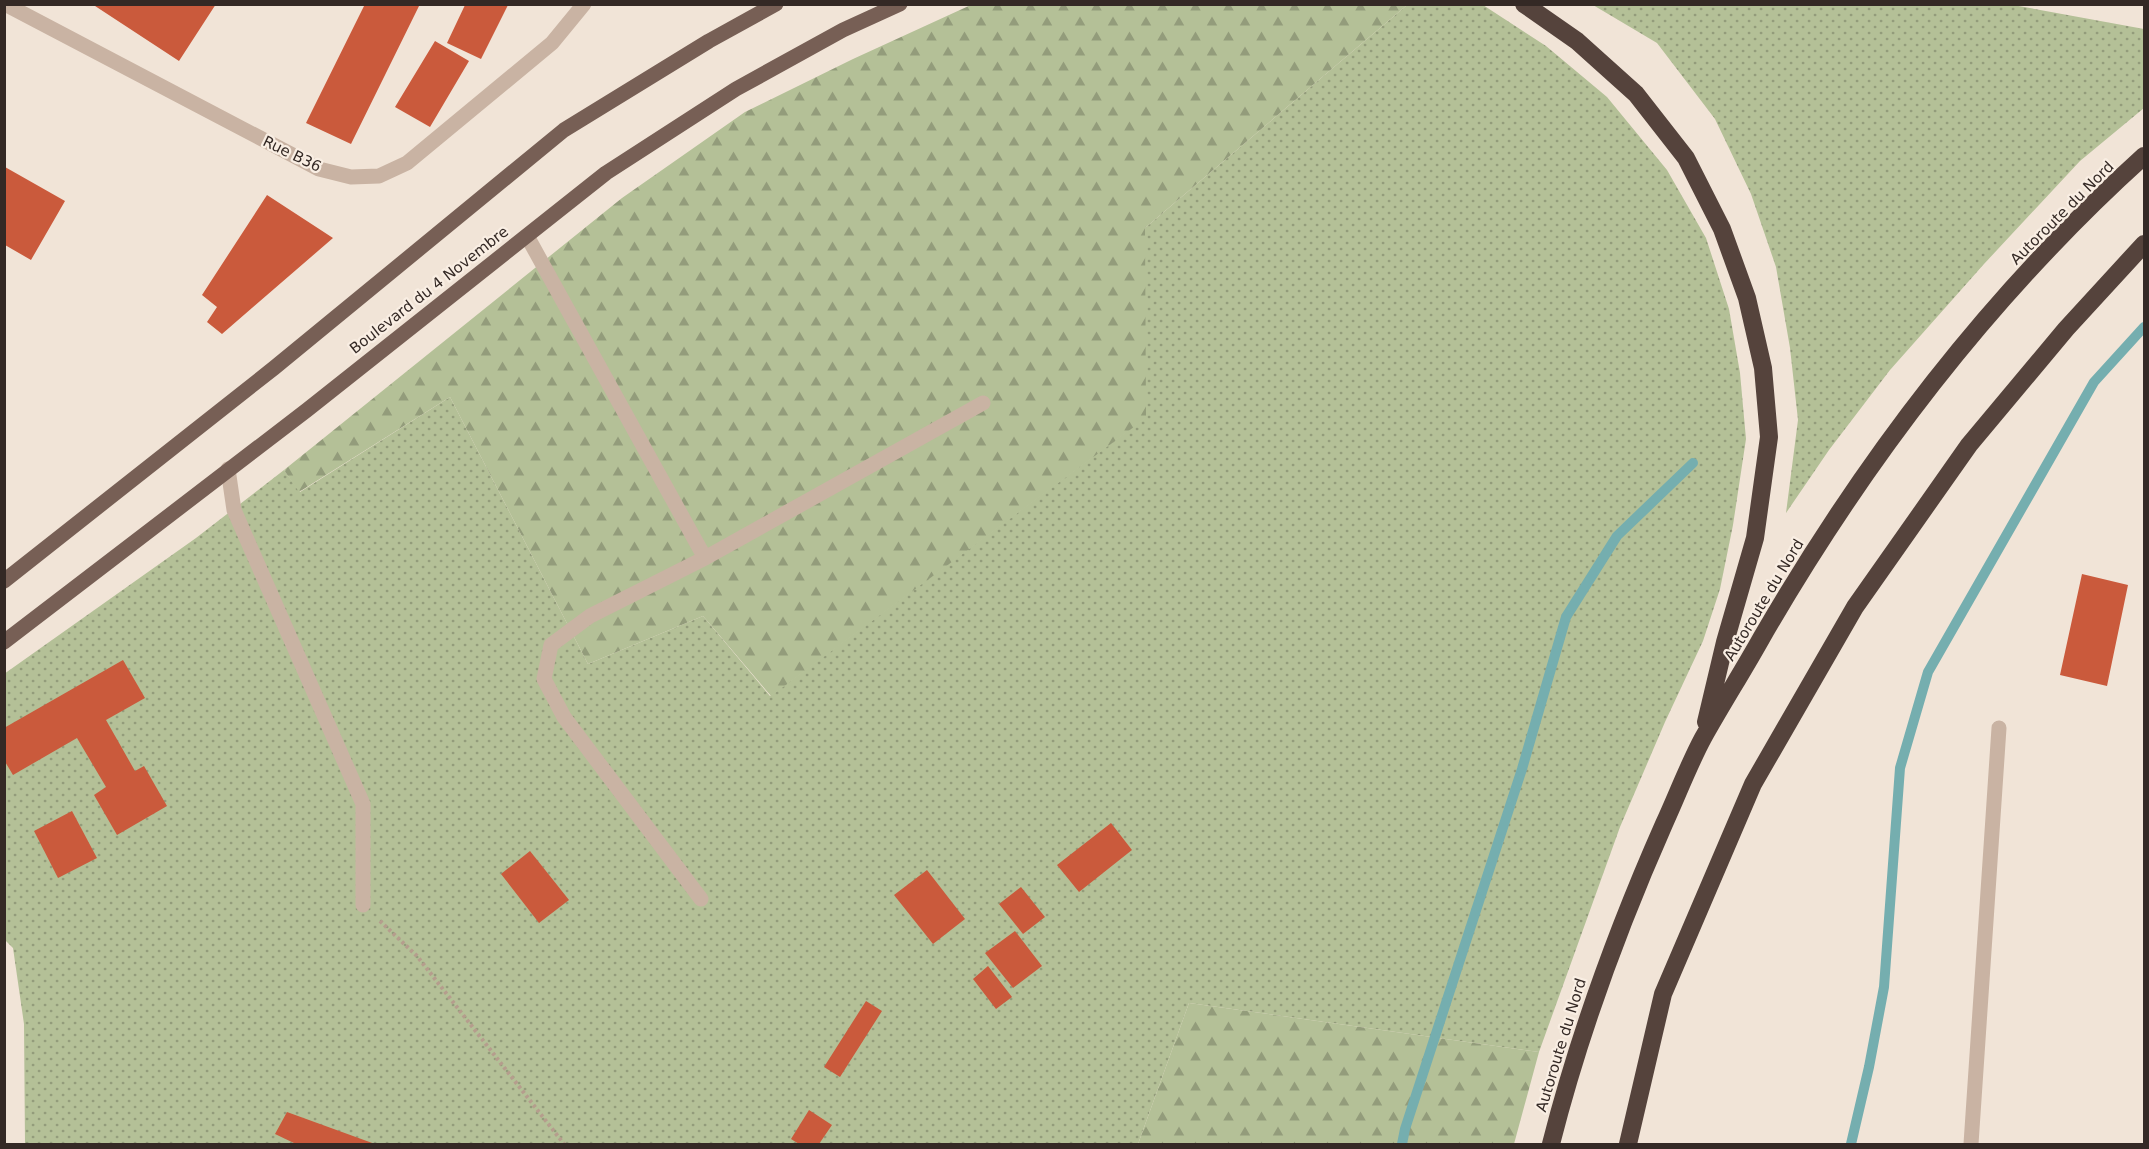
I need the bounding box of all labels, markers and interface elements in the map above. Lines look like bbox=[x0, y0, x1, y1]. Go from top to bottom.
street label: Rue B36 bbox=[260, 132, 324, 176]
street label: Autoroute du Nord bbox=[2007, 158, 2117, 268]
street label: Boulevard du 4 Novembre bbox=[346, 222, 512, 358]
street label: Autoroute du Nord bbox=[1721, 536, 1807, 664]
street label: Autoroute du Nord bbox=[1532, 976, 1590, 1114]

